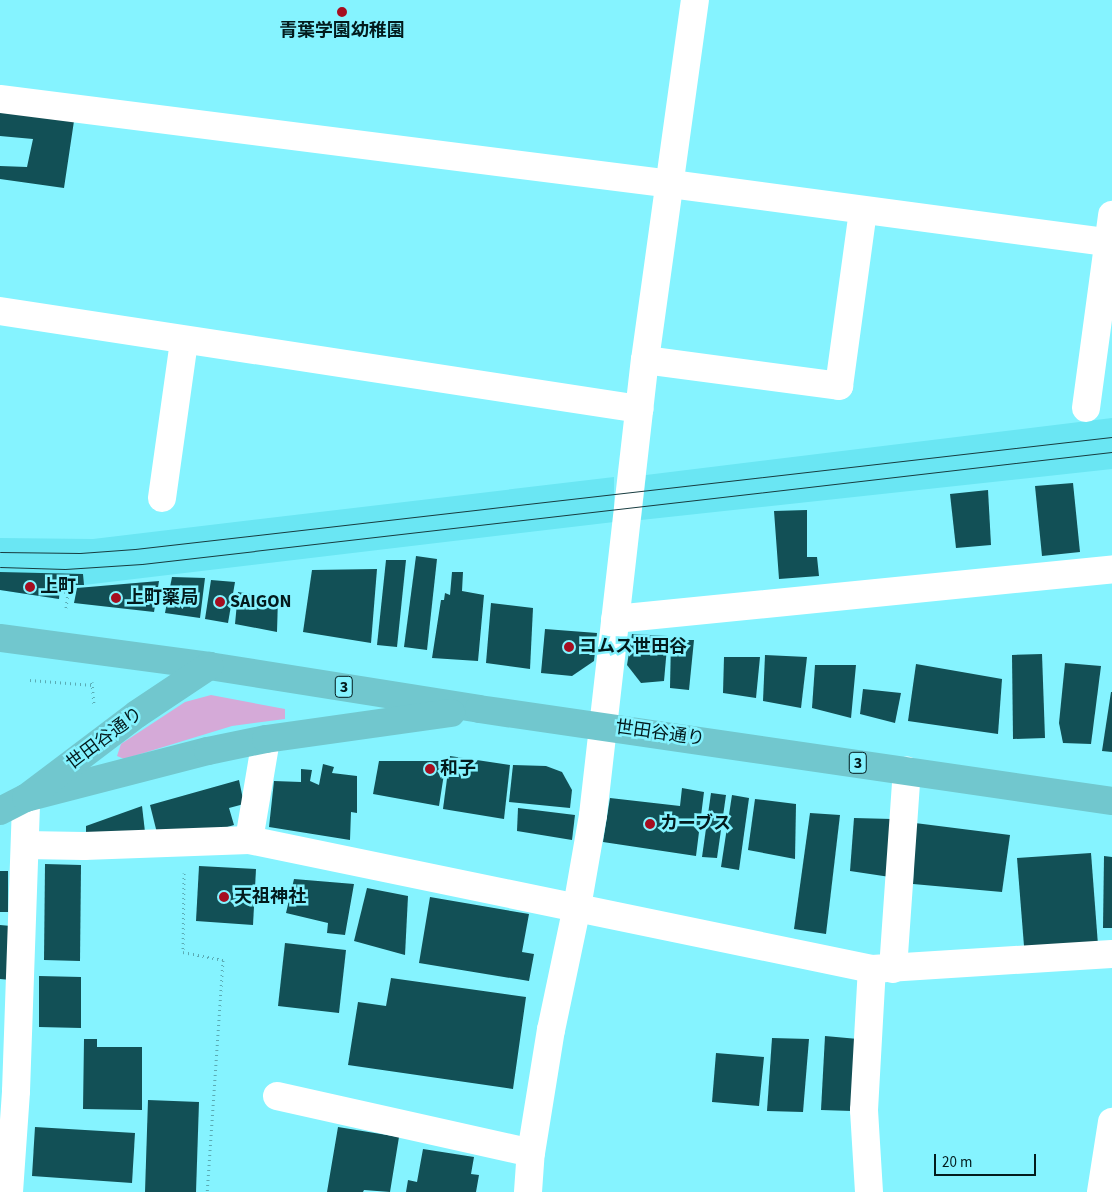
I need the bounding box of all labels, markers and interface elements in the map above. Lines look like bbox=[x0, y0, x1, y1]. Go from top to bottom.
marker: 青葉学園幼稚園 bbox=[336, 6, 348, 18]
place label: 青葉学園幼稚園 bbox=[279, 20, 405, 42]
place label: 上町 bbox=[40, 576, 76, 598]
marker: 上町 bbox=[24, 581, 36, 593]
place label: 上町薬局 bbox=[126, 587, 198, 609]
place label: SAIGON bbox=[230, 591, 292, 613]
marker: 上町薬局 bbox=[110, 592, 122, 604]
marker: SAIGON bbox=[214, 596, 226, 608]
place label: コムス世田谷 bbox=[579, 636, 687, 658]
marker: コムス世田谷 bbox=[563, 641, 575, 653]
road number: 3 bbox=[334, 674, 354, 700]
street label: 世田谷通り bbox=[63, 703, 147, 775]
street label: 世田谷通り bbox=[614, 717, 706, 751]
road number: 3 bbox=[848, 750, 868, 776]
place label: 和子 bbox=[440, 758, 476, 780]
marker: 和子 bbox=[424, 763, 436, 775]
place label: カーブス bbox=[660, 813, 732, 835]
marker: カーブス bbox=[644, 818, 656, 830]
place label: 天祖神社 bbox=[234, 886, 306, 908]
marker: 天祖神社 bbox=[218, 891, 230, 903]
scale bar bbox=[937, 1144, 1040, 1176]
text: 20 m bbox=[942, 1152, 972, 1173]

